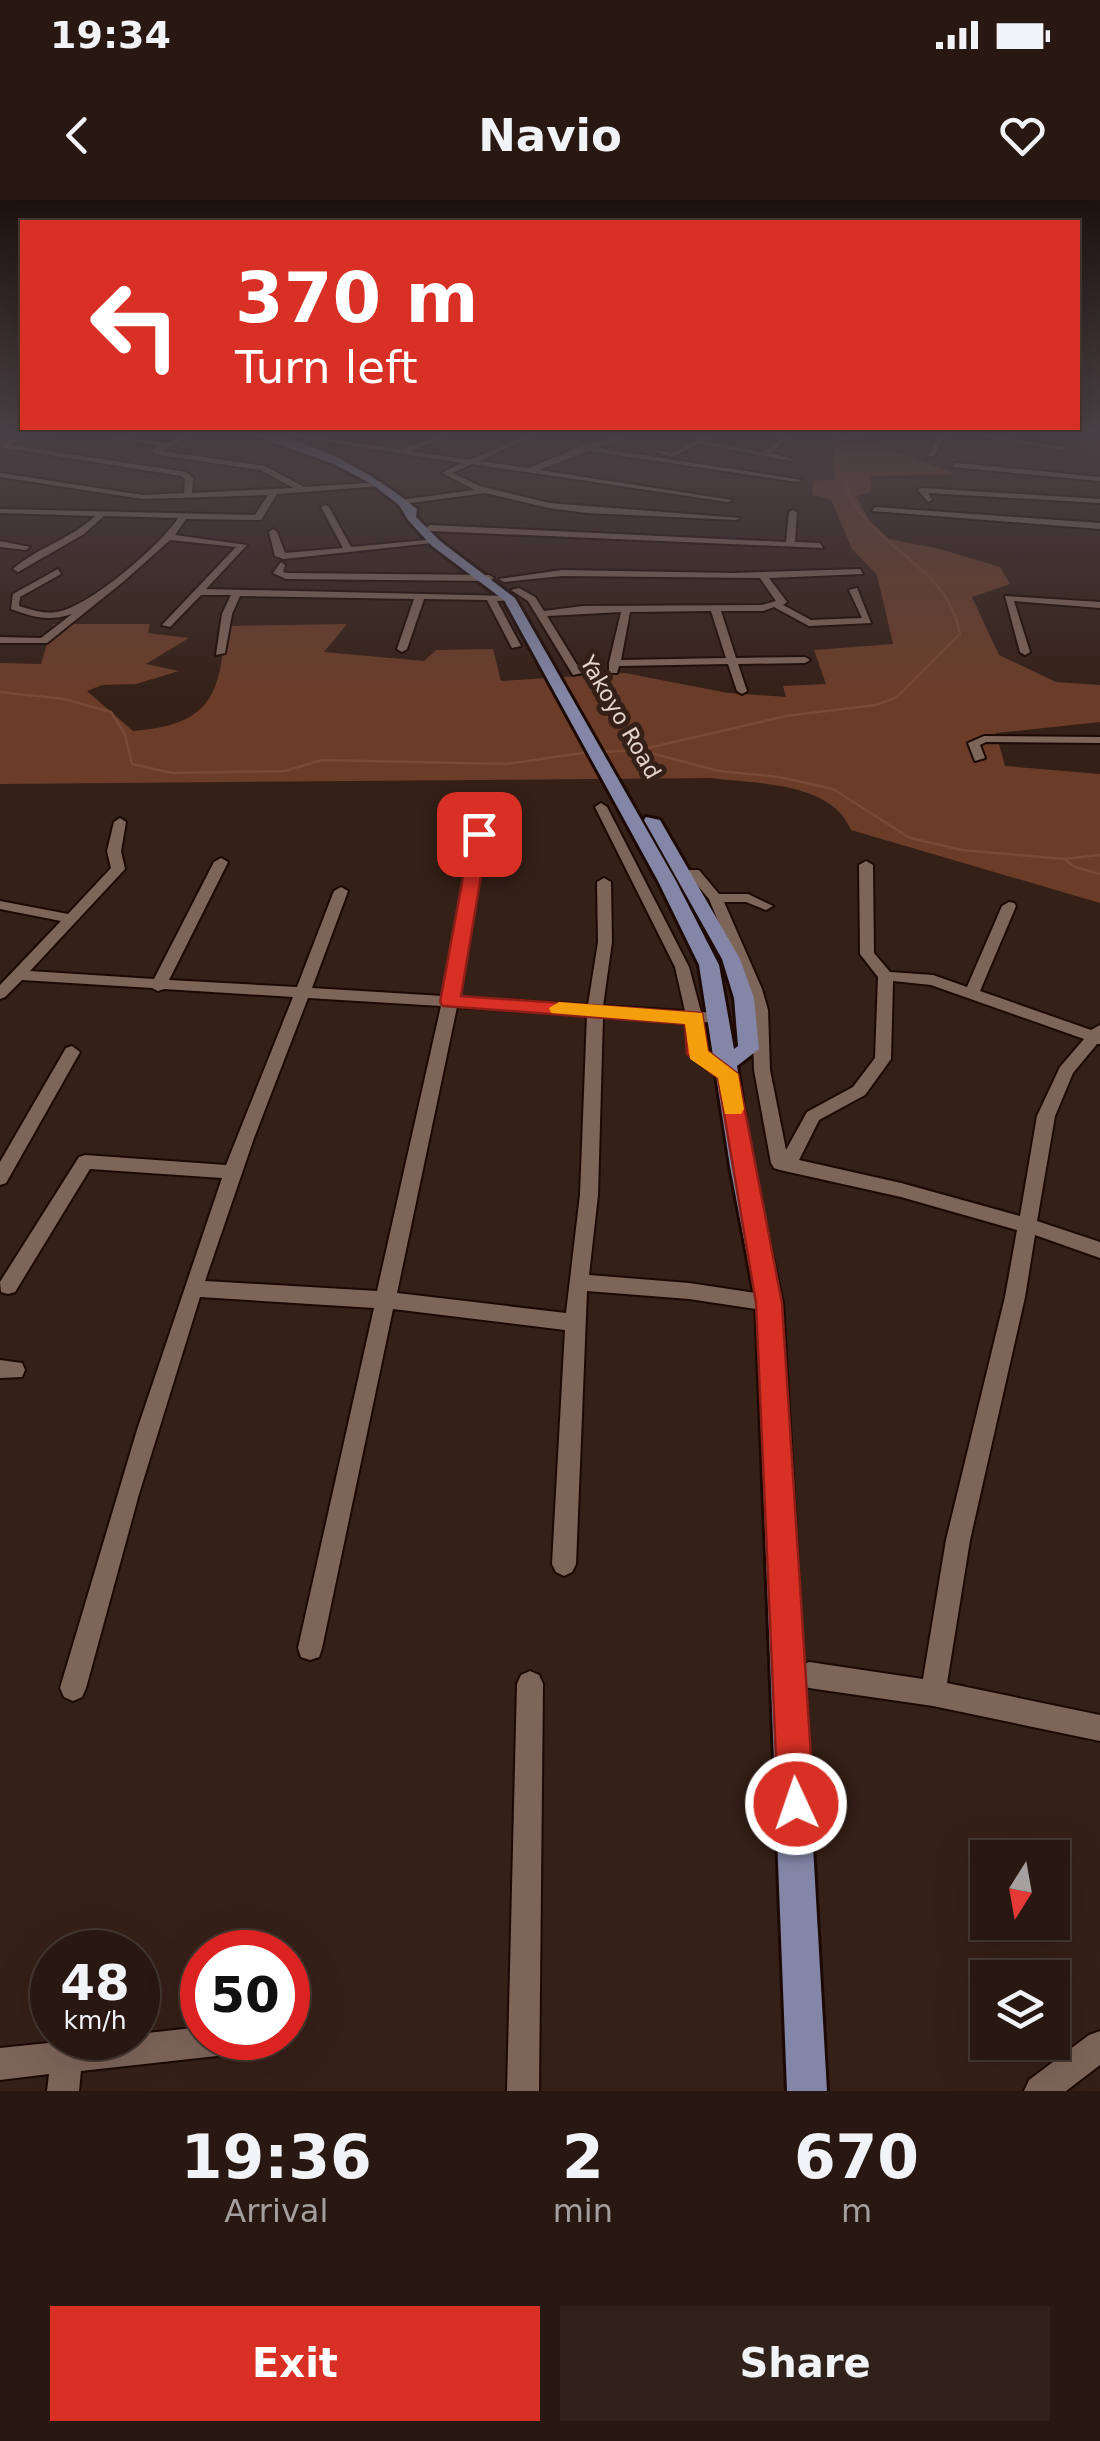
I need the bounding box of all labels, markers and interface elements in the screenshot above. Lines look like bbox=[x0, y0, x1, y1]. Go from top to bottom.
text: 19:34 bbox=[50, 13, 171, 57]
icon: back bbox=[50, 108, 105, 163]
icon: heart bbox=[995, 108, 1050, 163]
text: Navio bbox=[478, 109, 622, 162]
text: 370 m bbox=[235, 257, 478, 339]
icon: left bbox=[70, 260, 200, 390]
text: Turn left bbox=[235, 341, 418, 394]
street label: Yakoyo Road bbox=[575, 650, 666, 783]
pin bbox=[437, 792, 522, 877]
icon: arrive bbox=[452, 807, 507, 862]
position arrow bbox=[744, 1752, 848, 1856]
north arrow bbox=[970, 1840, 1070, 1940]
map controls bbox=[970, 1840, 1070, 2060]
speed limit sign: 50 bbox=[180, 1930, 310, 2060]
text: 48 bbox=[60, 1954, 130, 2012]
button: layers bbox=[970, 1960, 1070, 2060]
text: km/h bbox=[63, 2006, 127, 2035]
text: 19:36 bbox=[181, 2122, 372, 2192]
text: 2 bbox=[562, 2122, 604, 2192]
text: 670 bbox=[794, 2122, 919, 2192]
text: Arrival bbox=[224, 2192, 328, 2230]
text: min bbox=[553, 2192, 613, 2230]
text: m bbox=[841, 2192, 872, 2230]
button: Exit bbox=[50, 2306, 540, 2421]
button: Share bbox=[560, 2306, 1050, 2421]

